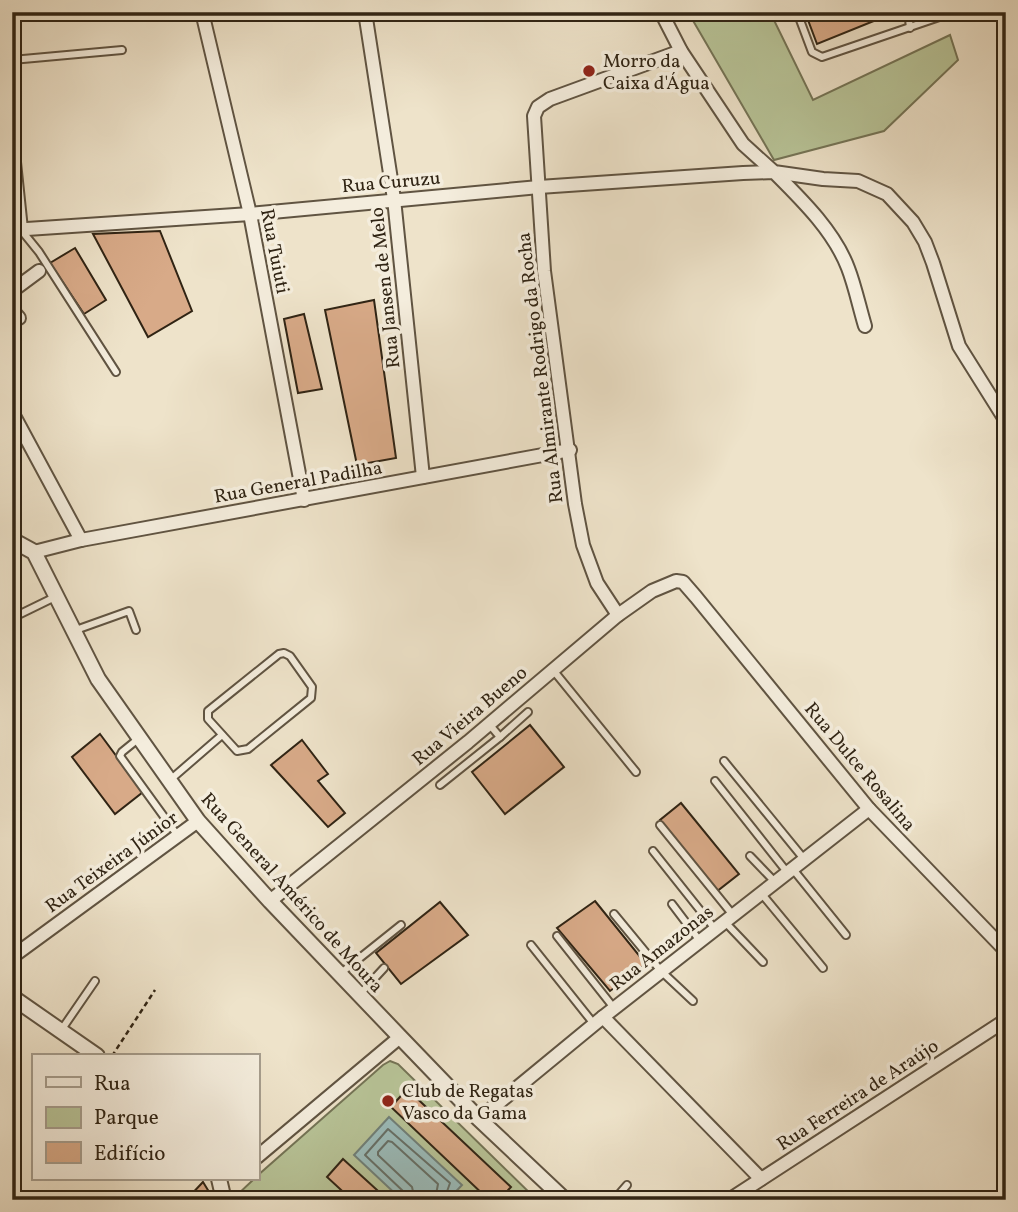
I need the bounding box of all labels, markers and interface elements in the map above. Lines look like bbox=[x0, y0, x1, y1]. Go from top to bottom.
place label: Morro da Caixa d'Água bbox=[603, 49, 710, 97]
marker: Morro da Caixa d'Água bbox=[581, 63, 597, 79]
street label: Rua Curuzu bbox=[341, 166, 442, 200]
street label: Rua Jansen de Melo bbox=[365, 206, 407, 370]
street label: Rua Tuiuti bbox=[253, 207, 295, 296]
street label: Rua Almirante Rodrigo da Rocha bbox=[511, 231, 571, 505]
street label: Rua General Padilha bbox=[212, 455, 385, 511]
street label: Rua Vieira Bueno bbox=[407, 661, 533, 773]
street label: Rua Dulce Rosalina bbox=[798, 697, 921, 837]
street label: Rua General Américo de Moura bbox=[194, 787, 389, 999]
street label: Rua Teixeira Júnior bbox=[40, 806, 184, 920]
street label: Rua Amazonas bbox=[605, 900, 720, 997]
street label: Rua Ferreira de Araújo bbox=[772, 1034, 944, 1158]
legend bbox=[32, 1054, 259, 1180]
text: Rua bbox=[94, 1070, 131, 1099]
place label: Club de Regatas Vasco da Gama bbox=[402, 1079, 533, 1127]
marker: Club de Regatas Vasco da Gama bbox=[380, 1093, 396, 1109]
text: Parque bbox=[94, 1104, 159, 1133]
text: Edifício bbox=[94, 1140, 166, 1169]

